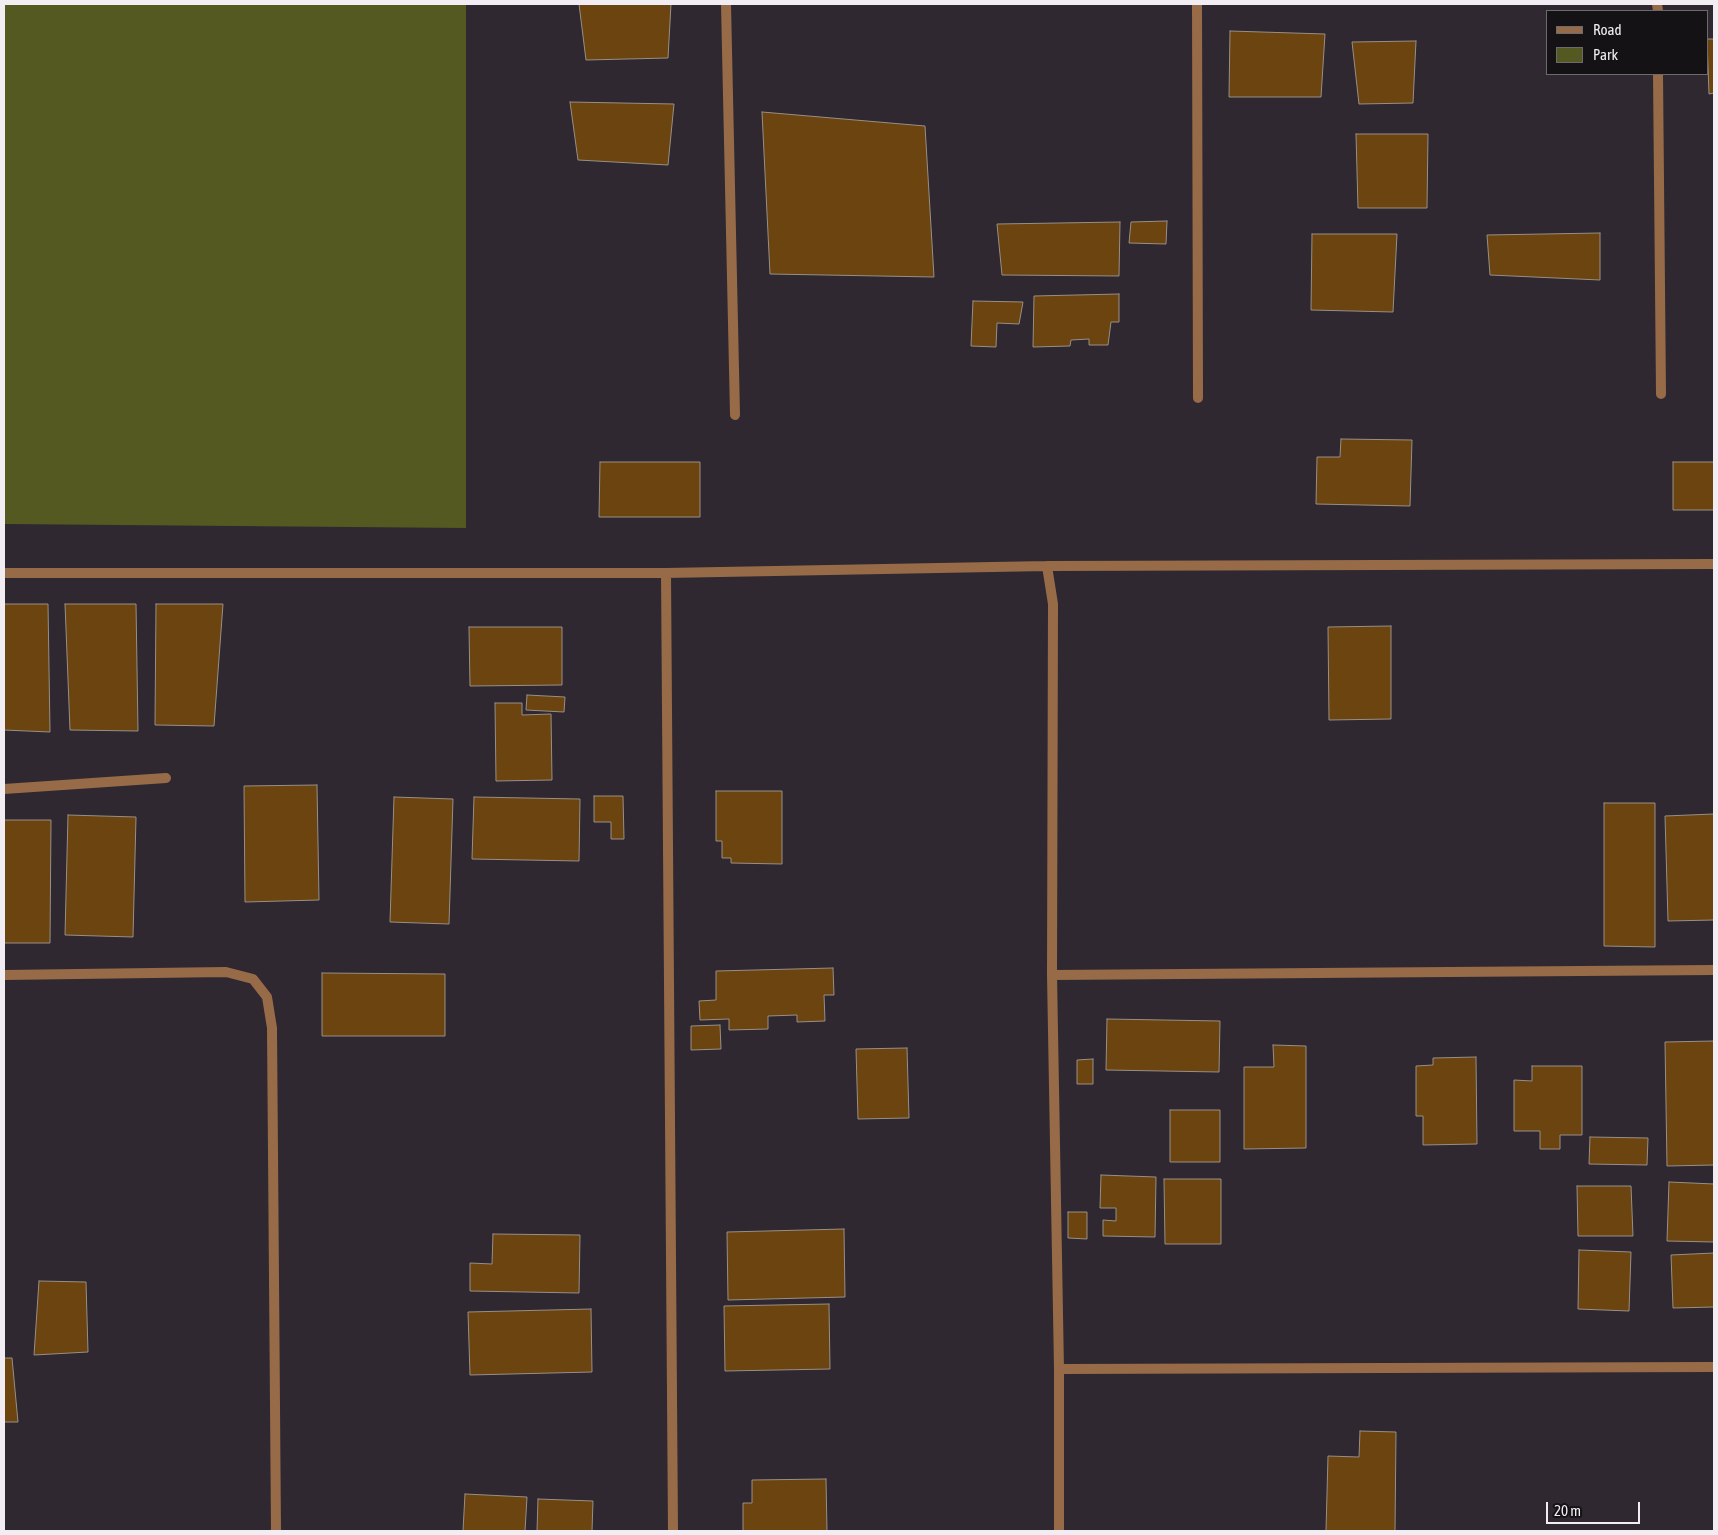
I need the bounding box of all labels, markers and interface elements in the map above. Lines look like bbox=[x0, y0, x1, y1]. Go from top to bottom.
legend bbox=[1546, 10, 1708, 75]
text: Road bbox=[1593, 21, 1622, 38]
text: Park bbox=[1593, 46, 1618, 63]
scale bar bbox=[1548, 1492, 1642, 1524]
text: 20 m bbox=[1554, 1502, 1581, 1519]

